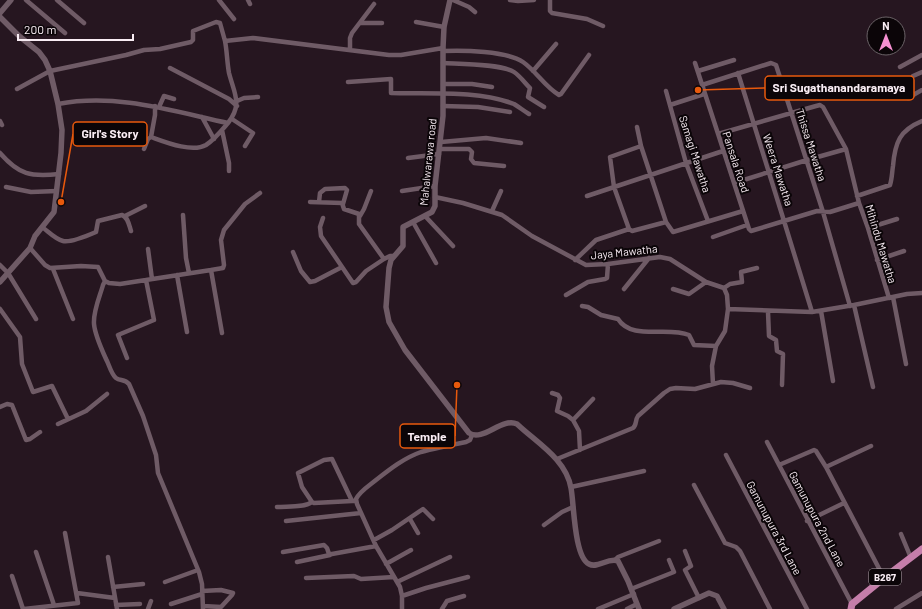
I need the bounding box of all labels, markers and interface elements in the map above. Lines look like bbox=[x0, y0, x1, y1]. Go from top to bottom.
scale bar bbox=[18, 16, 133, 42]
north arrow bbox=[866, 16, 906, 56]
text: N bbox=[882, 19, 890, 32]
text: 200 m bbox=[24, 22, 56, 36]
callout: Sri Sugathanandaramaya bbox=[765, 76, 914, 100]
text: Sri Sugathanandaramaya bbox=[773, 80, 905, 94]
street label: Thissa Mawatha bbox=[794, 107, 829, 183]
street label: Samagi Mawatha bbox=[677, 114, 714, 194]
street label: Mahalwarawa road bbox=[416, 118, 439, 206]
callout: Girl's Story bbox=[73, 122, 147, 146]
text: Girl's Story bbox=[81, 126, 139, 140]
street label: Pansala Road bbox=[720, 130, 752, 194]
street label: Weera Mawatha bbox=[761, 132, 796, 208]
street label: Mihindu Mawatha bbox=[863, 203, 900, 285]
street label: Jaya Mawatha bbox=[590, 242, 658, 261]
callout: Temple bbox=[400, 424, 455, 448]
text: Temple bbox=[408, 429, 447, 443]
street label: Gamunupura 2nd Lane bbox=[787, 469, 848, 569]
street label: Gamunupura 3rd Lane bbox=[744, 479, 805, 577]
road number: B267 bbox=[869, 569, 901, 585]

